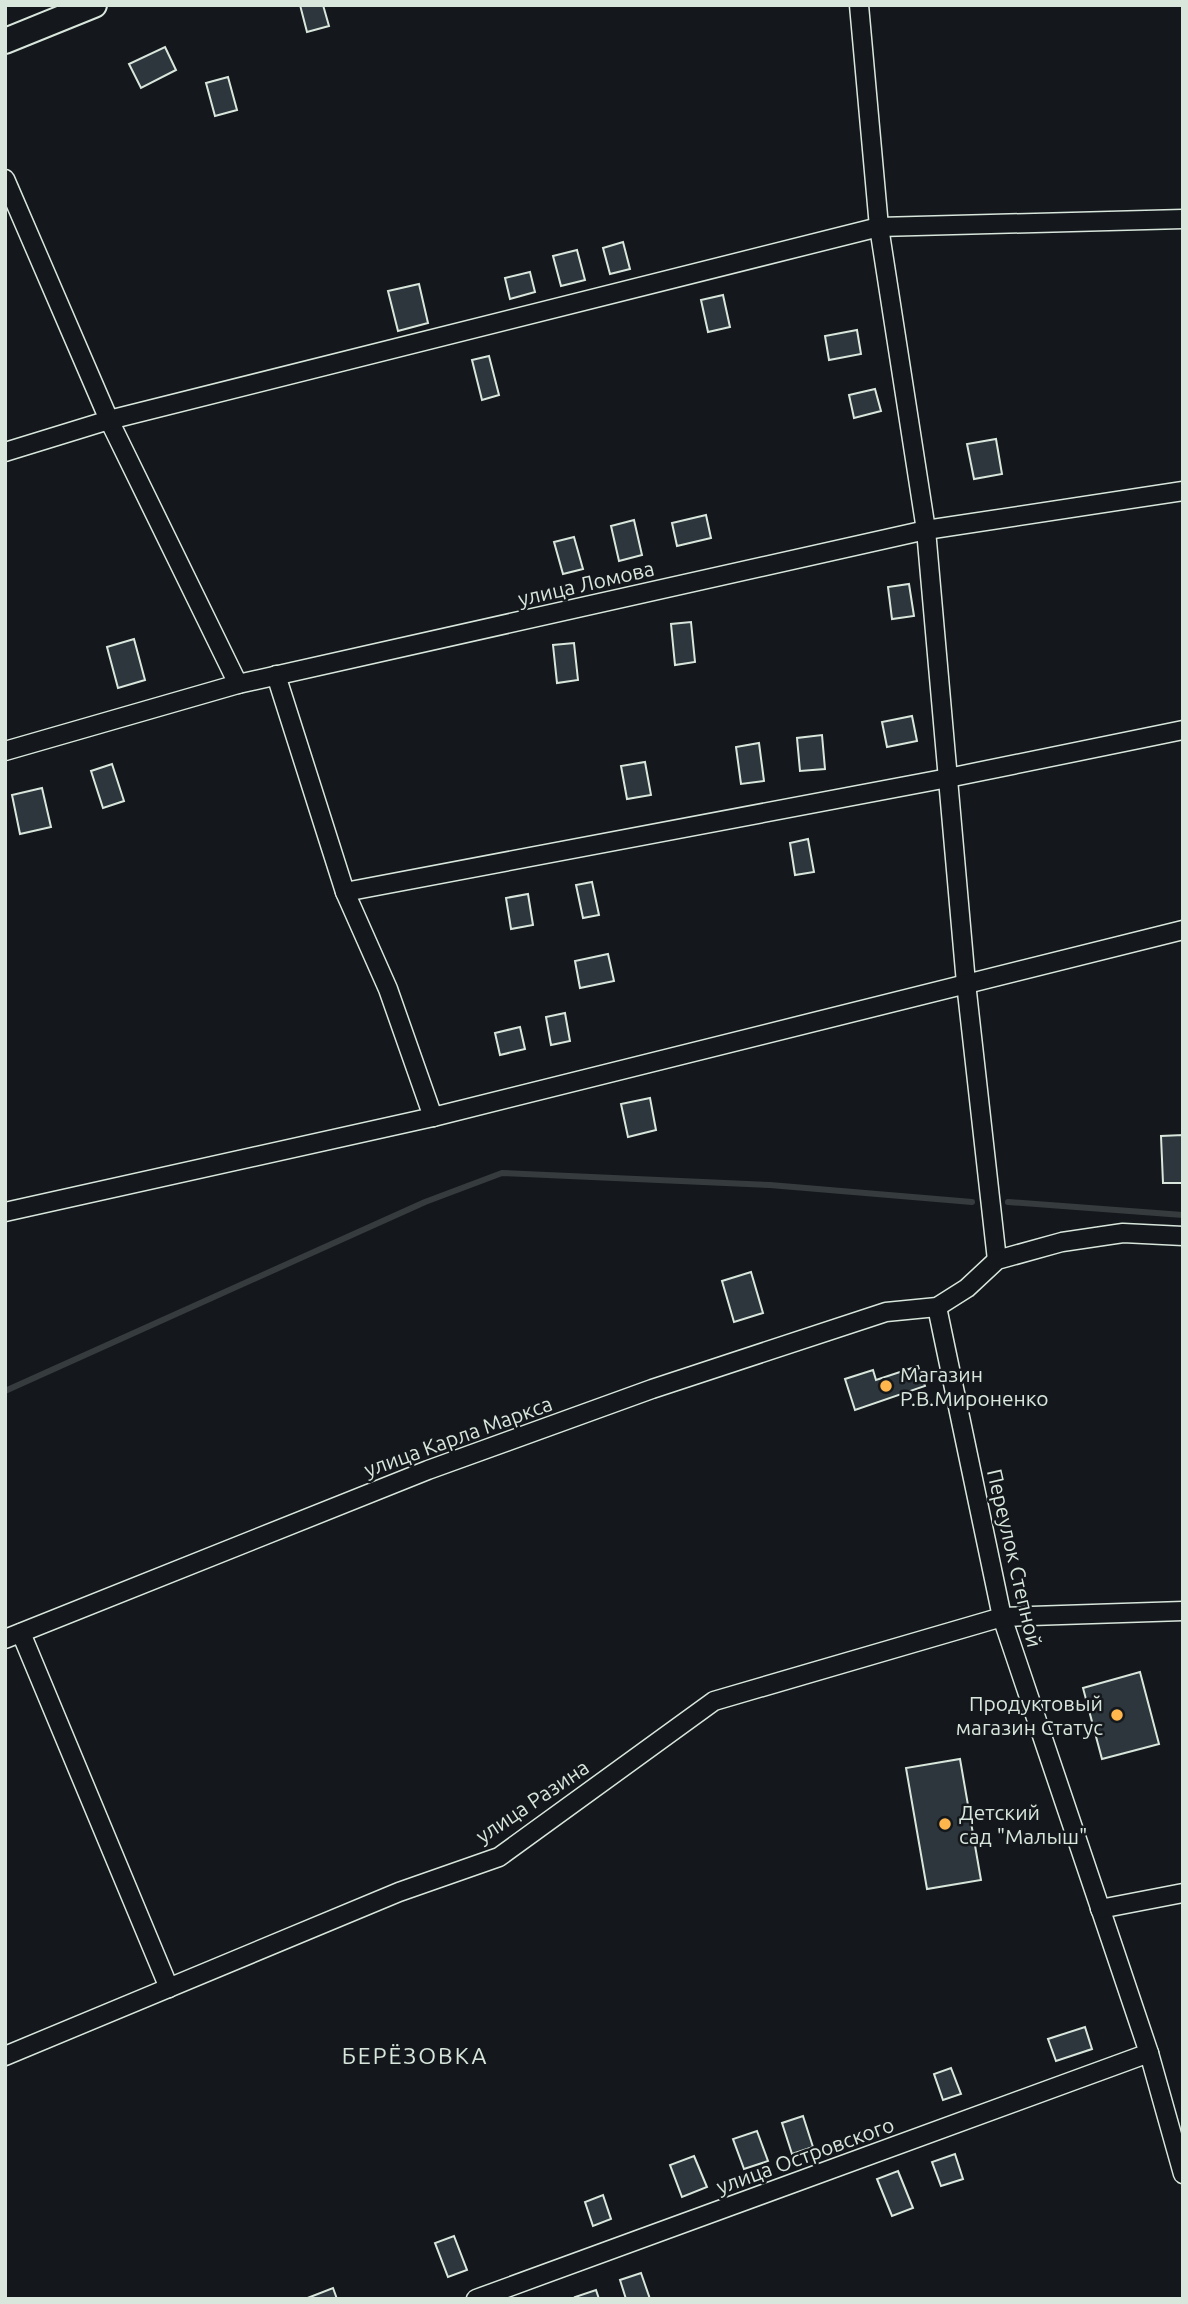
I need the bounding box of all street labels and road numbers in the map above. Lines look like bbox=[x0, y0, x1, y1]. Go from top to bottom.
street label: улица Ломова bbox=[516, 556, 656, 610]
street label: улица Карла Маркса bbox=[361, 1391, 555, 1481]
street label: Переулок Степной bbox=[983, 1466, 1047, 1650]
street label: улица Разина bbox=[471, 1754, 593, 1848]
street label: улица Островского bbox=[713, 2112, 897, 2198]

